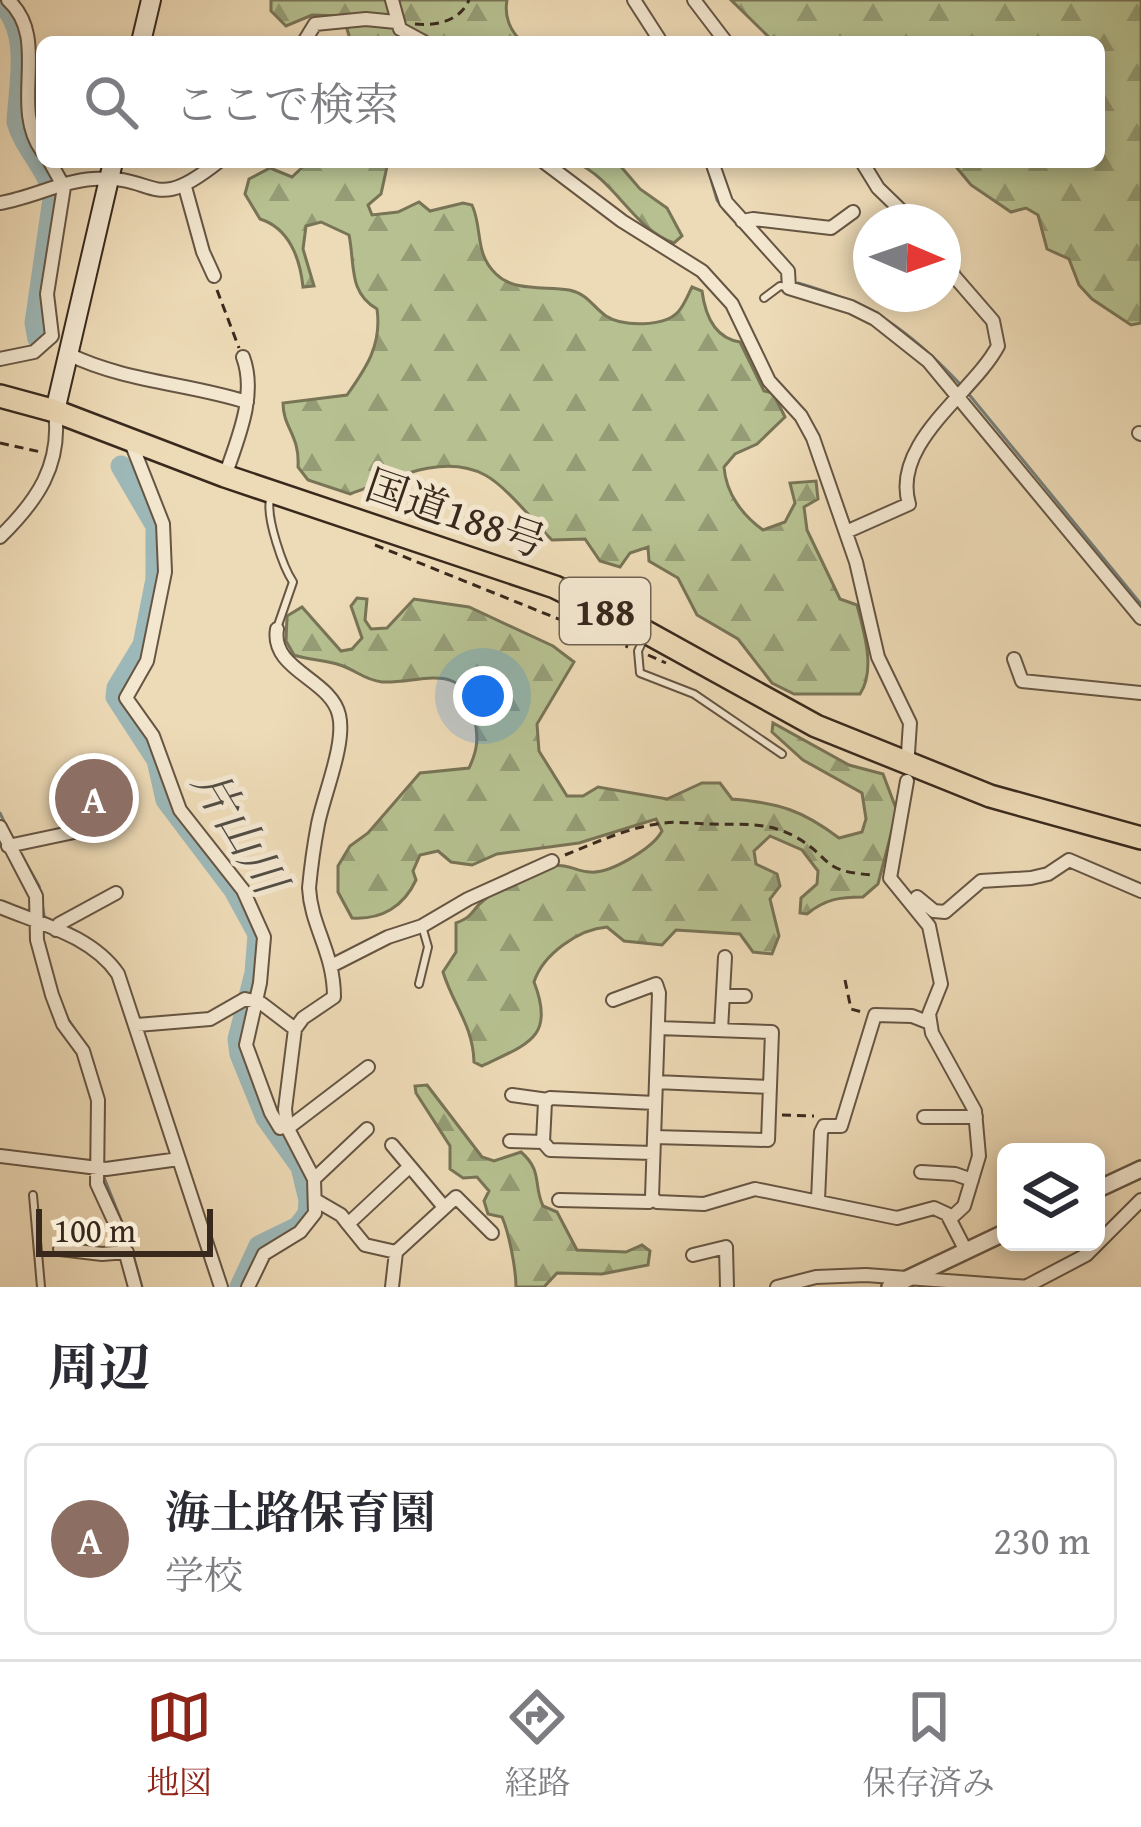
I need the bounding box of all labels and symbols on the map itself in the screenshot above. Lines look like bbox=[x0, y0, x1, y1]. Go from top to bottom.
north arrow bbox=[853, 204, 961, 312]
street label: 国道188号 bbox=[358, 453, 554, 572]
road number: 188 bbox=[560, 578, 650, 644]
your location bbox=[453, 666, 513, 726]
pin: A bbox=[55, 753, 133, 843]
water label: 片山川 bbox=[178, 756, 306, 910]
scale bar bbox=[36, 1203, 213, 1256]

